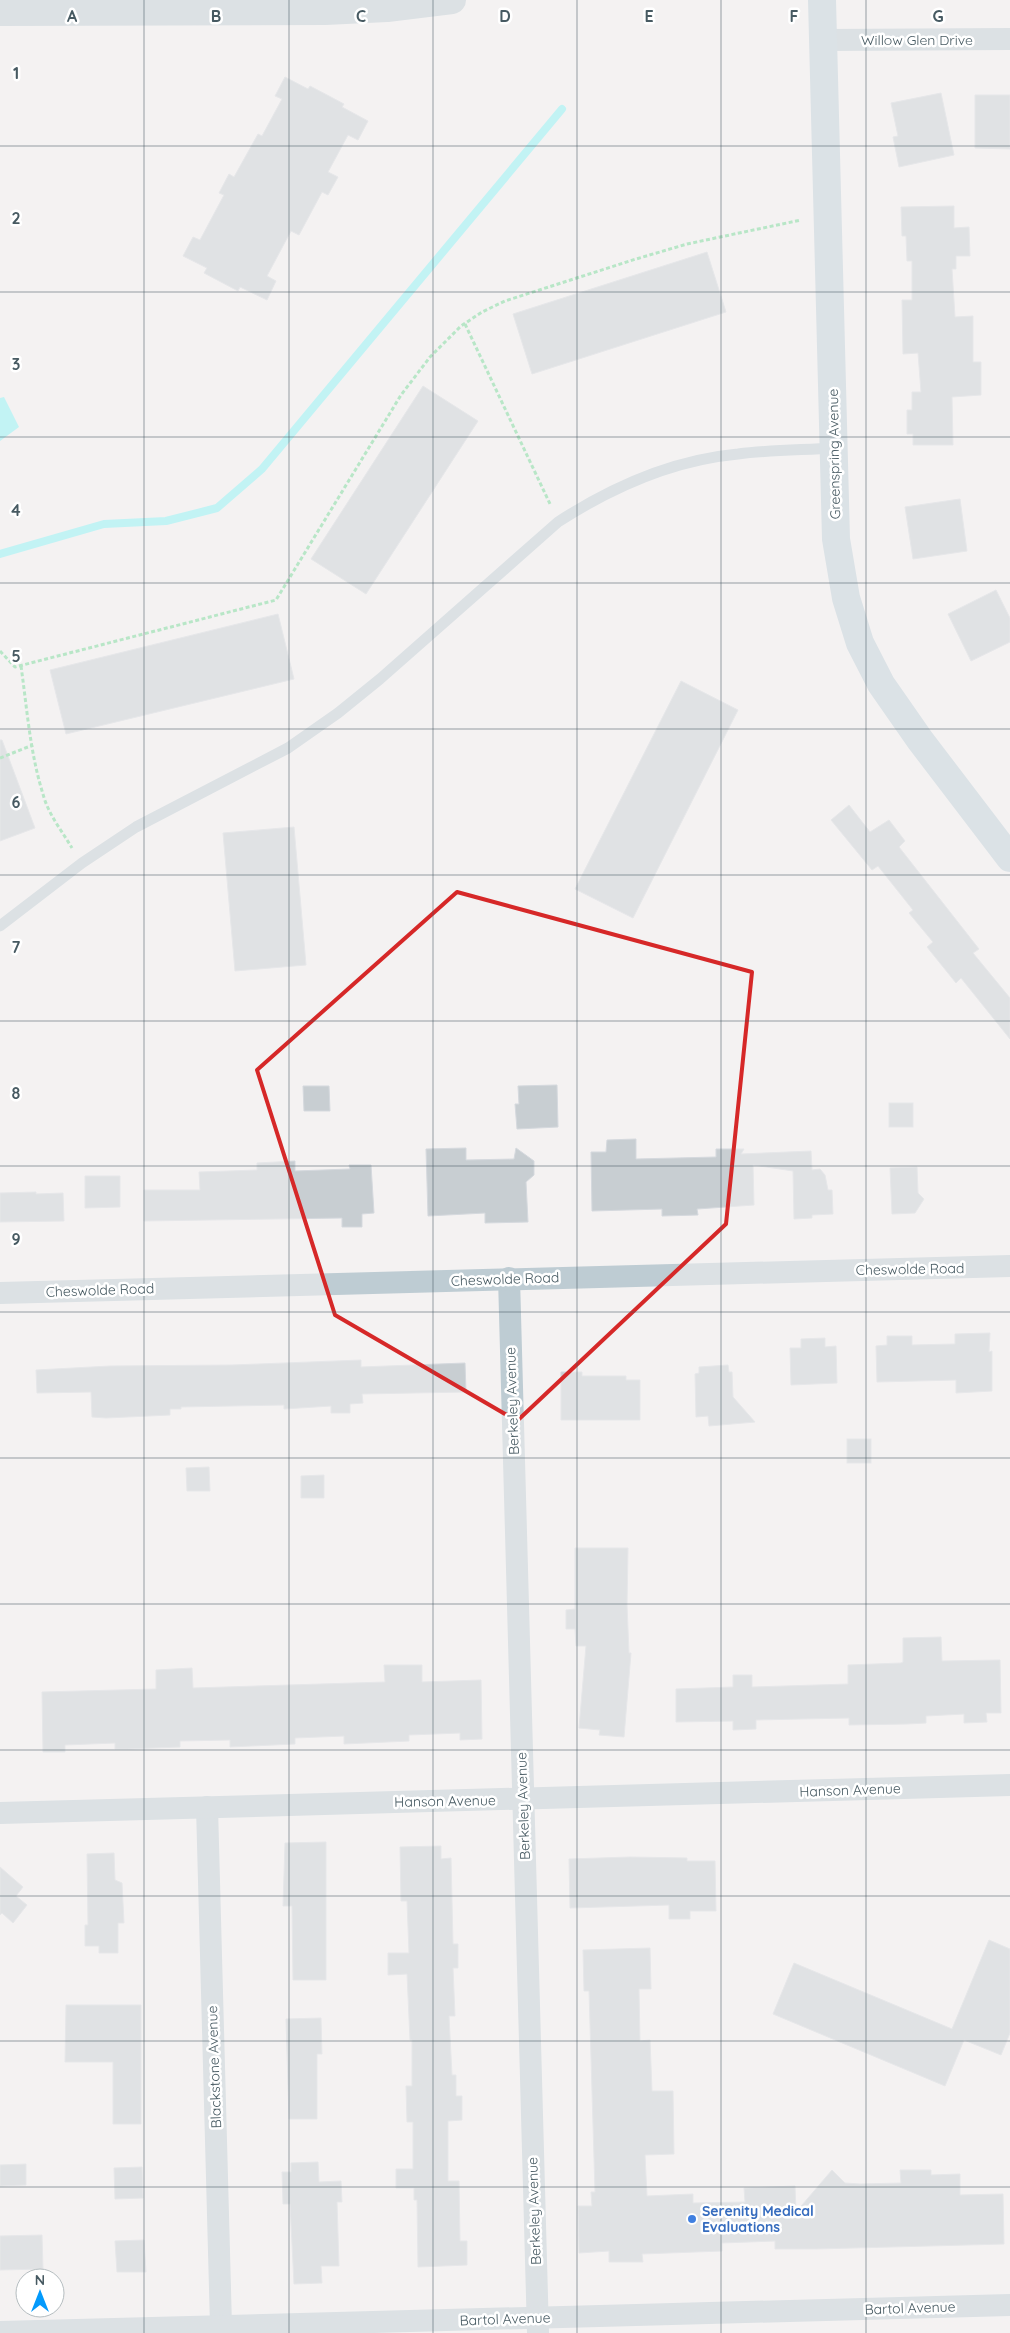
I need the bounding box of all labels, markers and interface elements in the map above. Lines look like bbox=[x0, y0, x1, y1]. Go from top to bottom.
text: A bbox=[67, 6, 78, 26]
text: B bbox=[211, 6, 221, 26]
text: C bbox=[356, 6, 366, 26]
text: D bbox=[499, 6, 511, 26]
text: E bbox=[644, 6, 654, 26]
text: F bbox=[790, 6, 799, 26]
text: G bbox=[932, 6, 944, 26]
street label: Willow Glen Drive bbox=[861, 31, 973, 49]
text: 1 bbox=[13, 63, 19, 83]
text: 2 bbox=[11, 208, 21, 228]
text: 3 bbox=[12, 354, 20, 374]
street label: Greenspring Avenue bbox=[824, 388, 844, 519]
text: 4 bbox=[11, 500, 21, 520]
text: 5 bbox=[11, 646, 21, 666]
text: 6 bbox=[12, 792, 21, 812]
text: 7 bbox=[12, 937, 21, 957]
text: 8 bbox=[12, 1083, 21, 1103]
text: 9 bbox=[11, 1229, 21, 1249]
street label: Cheswolde Road bbox=[856, 1259, 964, 1279]
street label: Cheswolde Road bbox=[450, 1268, 560, 1290]
street label: Cheswolde Road bbox=[45, 1279, 155, 1301]
street label: Berkeley Avenue bbox=[501, 1347, 523, 1455]
street label: Berkeley Avenue bbox=[512, 1752, 534, 1860]
street label: Hanson Avenue bbox=[799, 1779, 901, 1801]
street label: Hanson Avenue bbox=[394, 1791, 496, 1811]
street label: Blackstone Avenue bbox=[203, 2005, 225, 2129]
street label: Berkeley Avenue bbox=[523, 2157, 545, 2265]
place label: Serenity Medical Evaluations bbox=[702, 2202, 814, 2236]
marker: Serenity Medical Evaluations bbox=[686, 2213, 698, 2225]
north arrow bbox=[15, 2268, 65, 2318]
text: N bbox=[35, 2271, 45, 2289]
street label: Bartol Avenue bbox=[864, 2297, 956, 2319]
street label: Bartol Avenue bbox=[459, 2308, 551, 2330]

